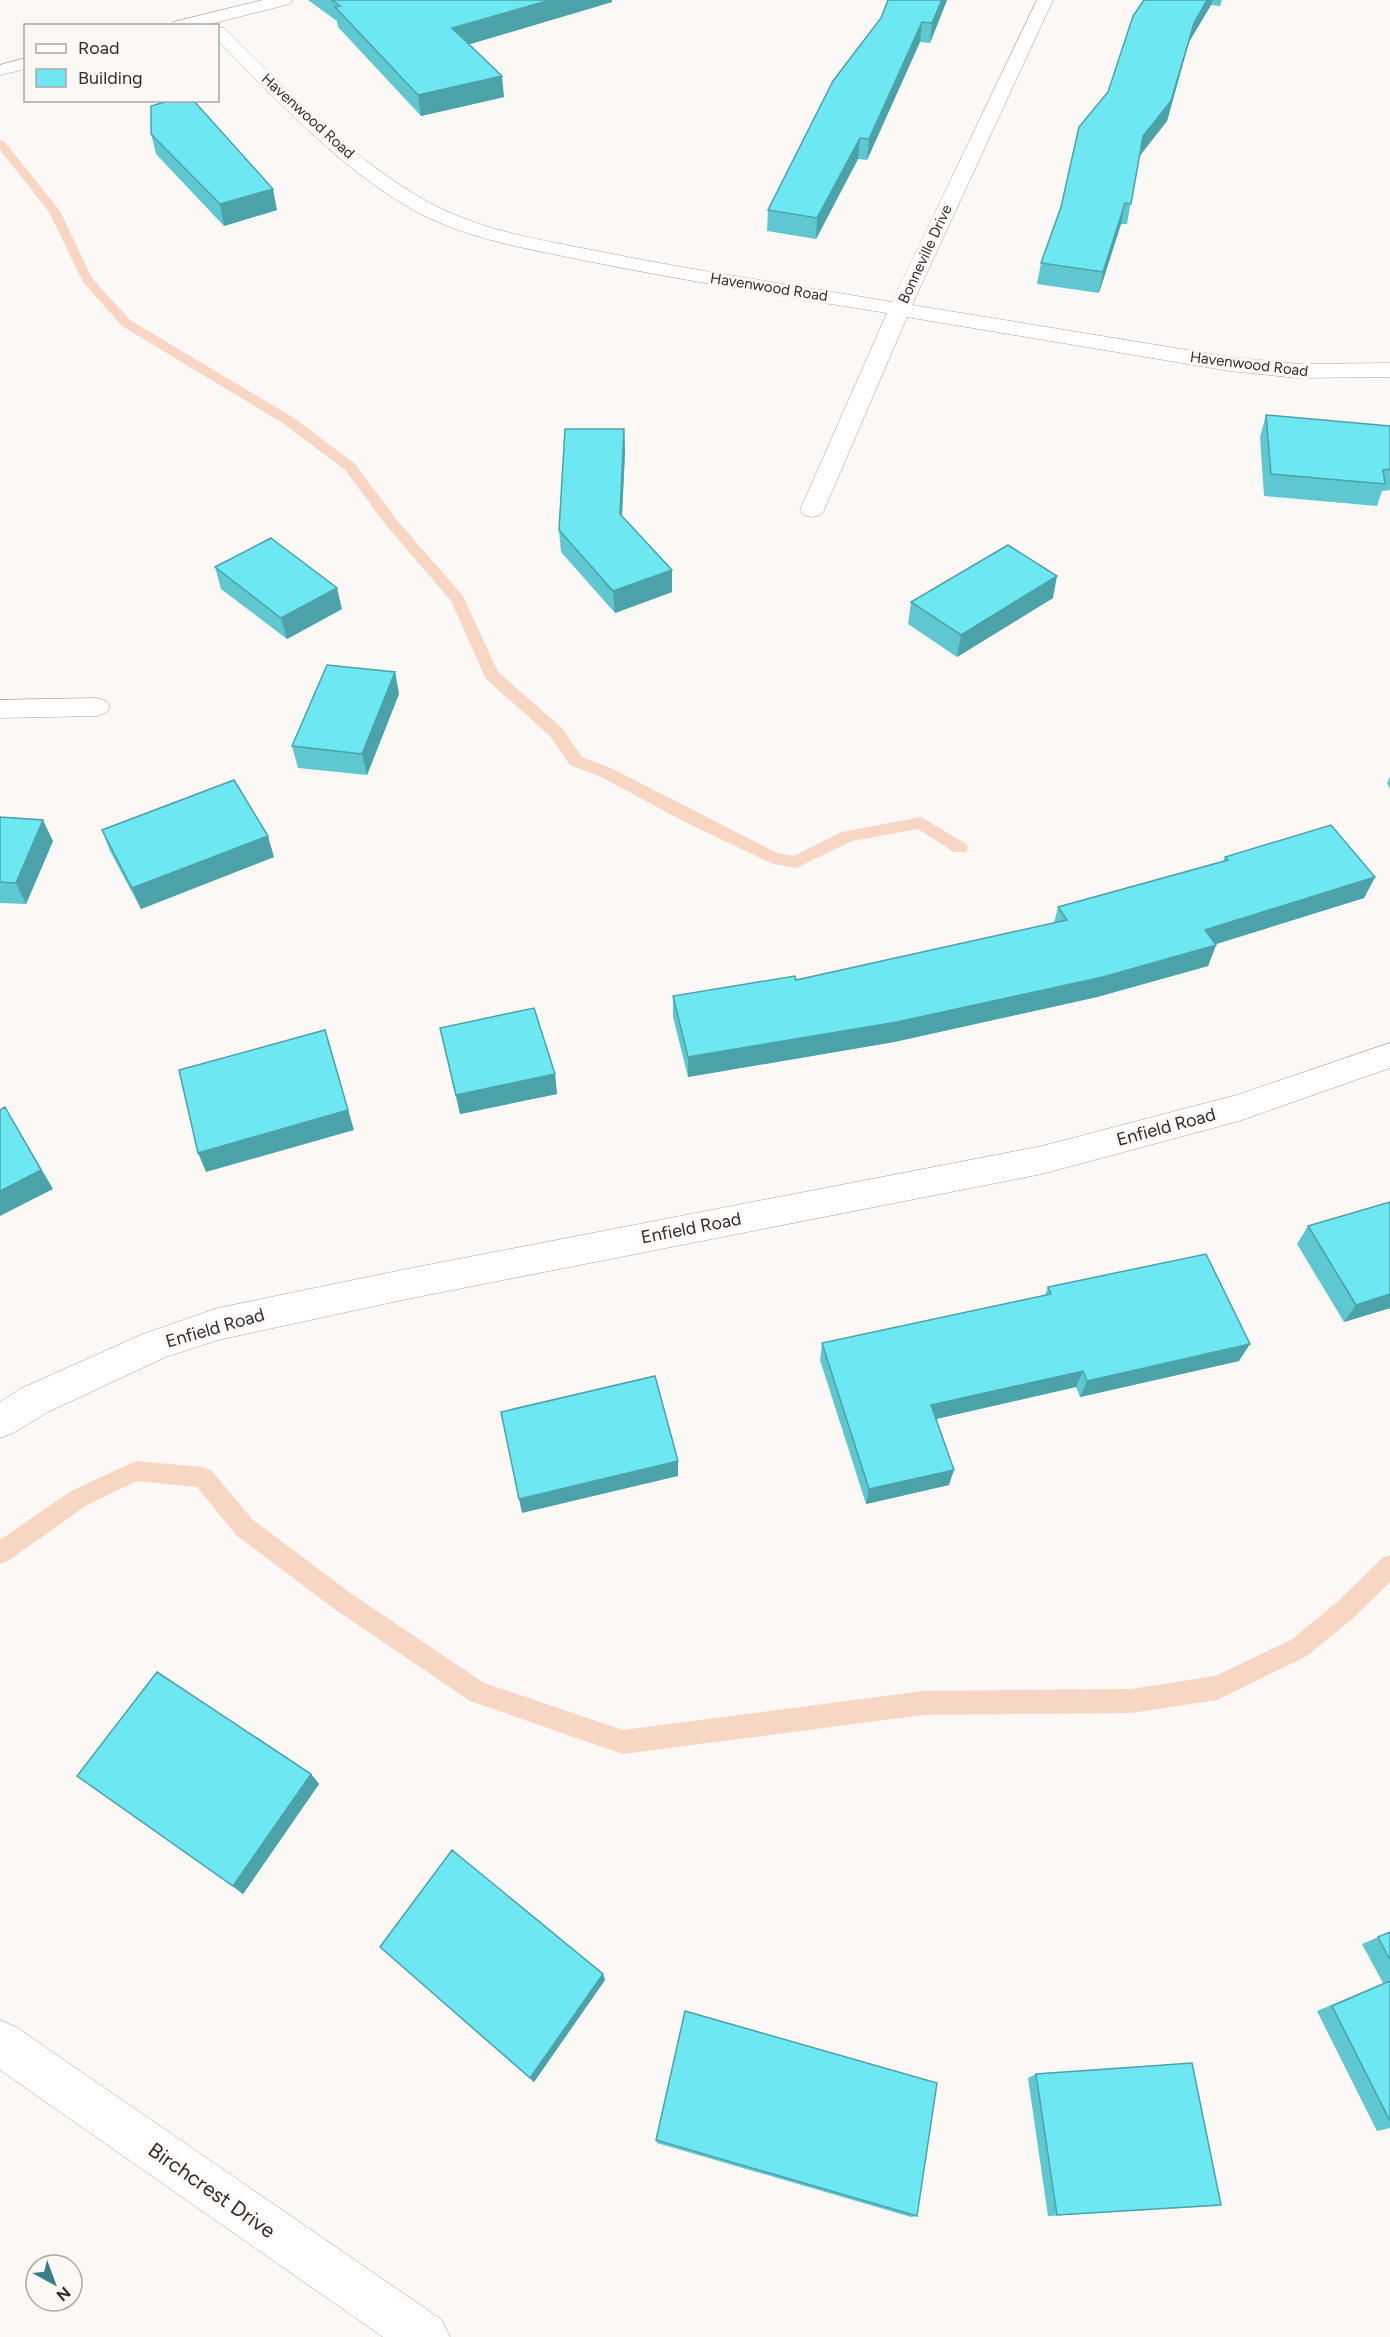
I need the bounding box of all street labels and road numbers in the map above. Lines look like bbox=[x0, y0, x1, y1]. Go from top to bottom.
street label: Havenwood Road bbox=[258, 70, 358, 162]
street label: Bonneville Drive bbox=[894, 202, 956, 306]
street label: Havenwood Road bbox=[709, 269, 829, 305]
street label: Havenwood Road bbox=[1189, 348, 1309, 380]
street label: Enfield Road bbox=[1114, 1103, 1218, 1151]
street label: Enfield Road bbox=[639, 1207, 743, 1249]
street label: Enfield Road bbox=[163, 1303, 267, 1353]
street label: Birchcrest Drive bbox=[144, 2137, 280, 2243]

